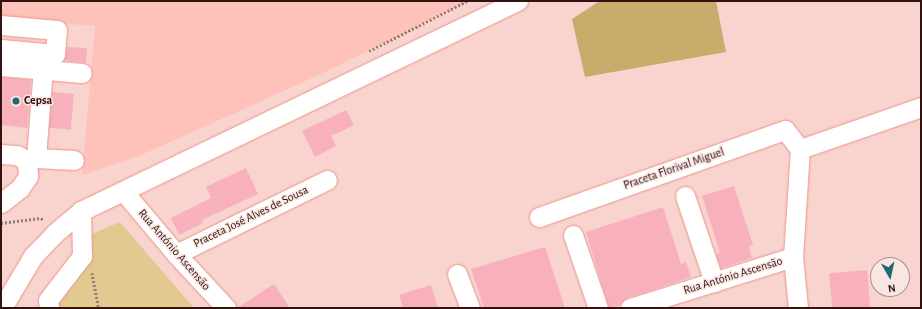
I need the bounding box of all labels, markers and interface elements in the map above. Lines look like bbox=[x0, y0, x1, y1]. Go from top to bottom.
place label: Cepsa bbox=[24, 94, 52, 108]
marker: Cepsa bbox=[11, 96, 21, 106]
street label: Praceta Florival Miguel bbox=[622, 145, 726, 193]
street label: Praceta José Alves de Sousa bbox=[191, 183, 311, 251]
street label: Rua António Ascensão bbox=[135, 206, 213, 294]
street label: Rua António Ascensão bbox=[682, 254, 784, 298]
north arrow bbox=[870, 257, 910, 297]
text: N bbox=[887, 282, 896, 294]

